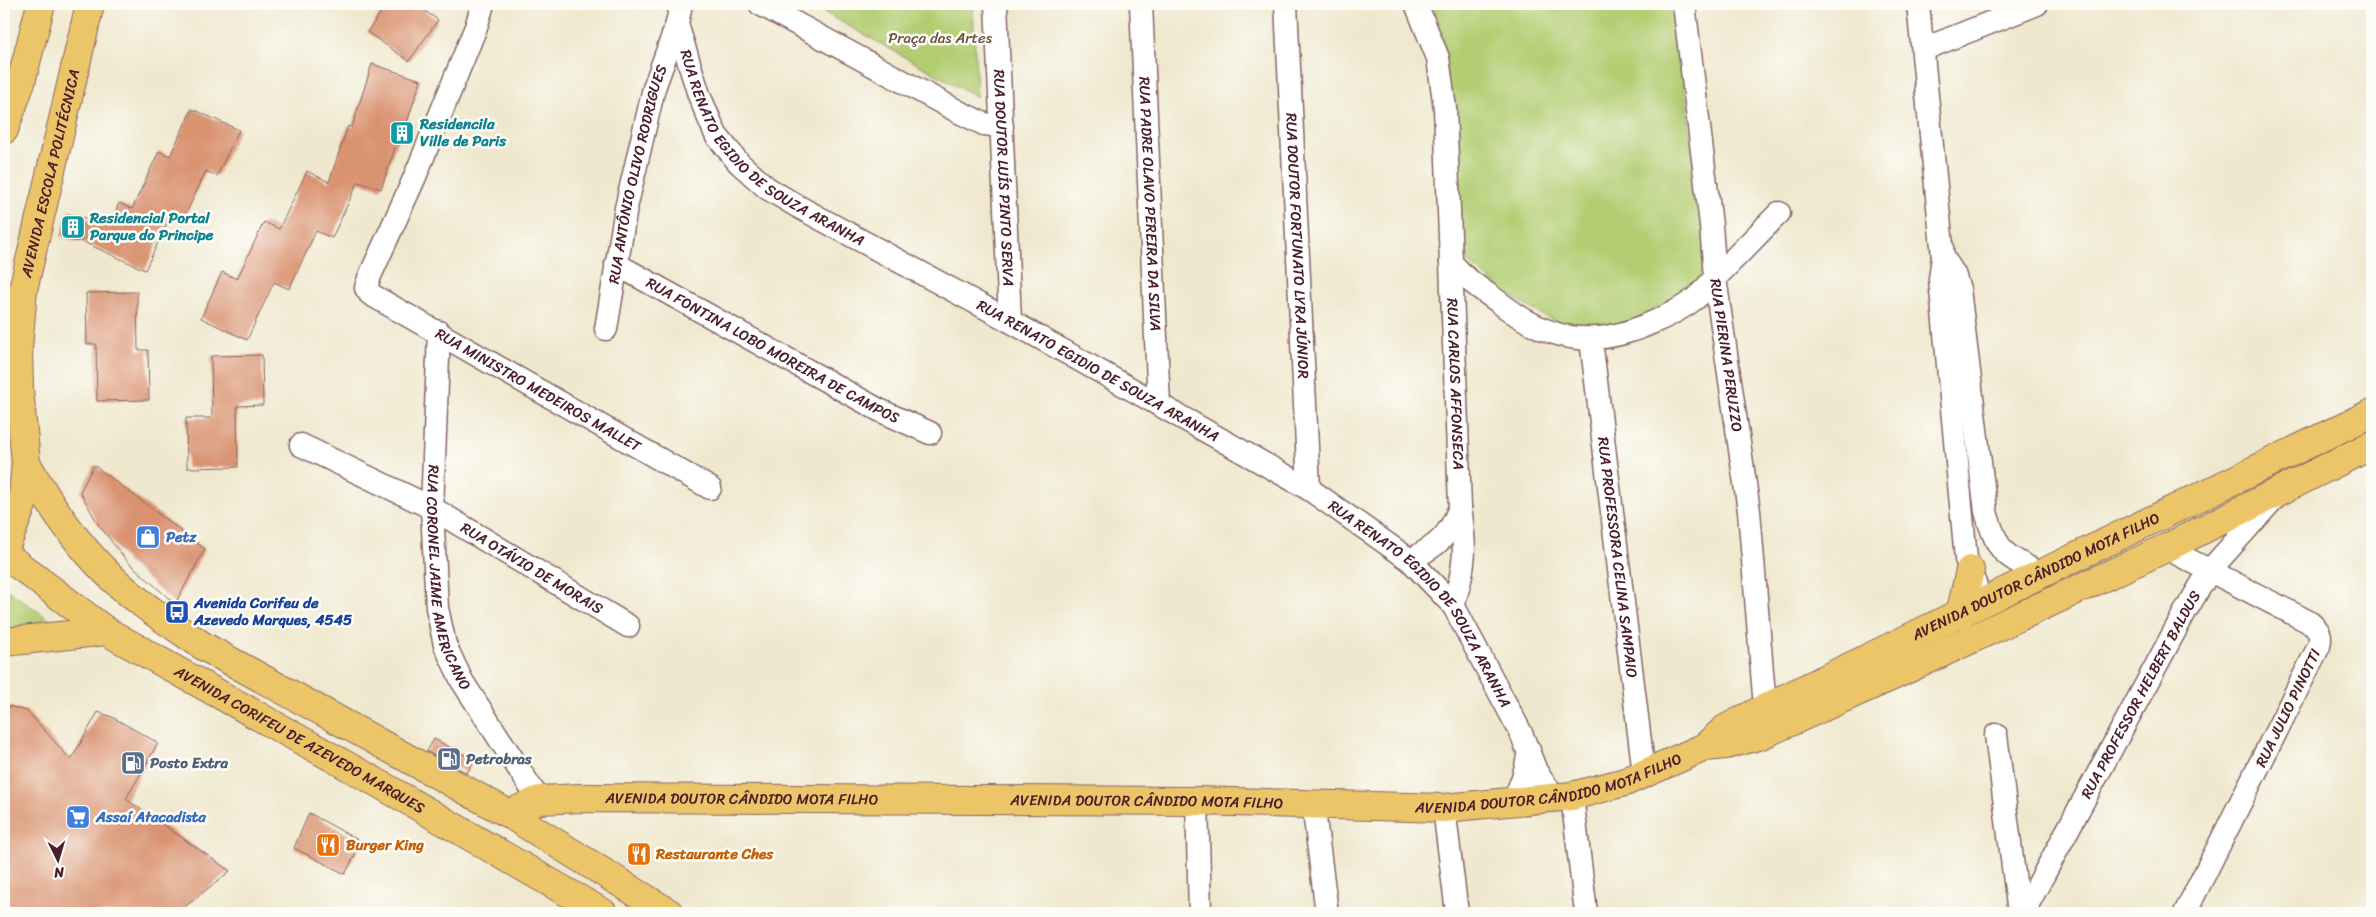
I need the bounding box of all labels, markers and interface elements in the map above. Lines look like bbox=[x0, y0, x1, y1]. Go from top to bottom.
park label: Praça das Artes bbox=[888, 25, 993, 51]
street label: RUA RENATO EGIDIO DE SOUZA ARANHA bbox=[673, 46, 869, 253]
street label: RUA ANTÔNIO OLIVO RODRIGUES bbox=[601, 60, 675, 286]
street label: AVENIDA ESCOLA POLITÉCNICA bbox=[13, 66, 87, 281]
street label: RUA DOUTOR LUÍS PINTO SERVA bbox=[986, 69, 1021, 287]
street label: RUA PADRE OLAVO PEREIRA DA SILVA bbox=[1131, 76, 1169, 332]
place label: Residencila Ville de Paris bbox=[419, 111, 507, 154]
street label: RUA DOUTOR FORTUNATO LYRA JÚNIOR bbox=[1278, 112, 1317, 379]
building icon: Residencila Ville de Paris bbox=[389, 120, 415, 146]
place label: Residencial Portal Parque do Principe bbox=[89, 205, 214, 248]
building icon: Residencial Portal Parque do Principe bbox=[60, 214, 86, 240]
street label: RUA FONTINA LOBO MOREIRA DE CAMPOS bbox=[641, 270, 904, 431]
street label: RUA PIERINA PERUZZO bbox=[1702, 277, 1750, 434]
street label: RUA RENATO EGIDIO DE SOUZA ARANHA bbox=[972, 292, 1224, 449]
street label: RUA CARLOS AFFONSECA bbox=[1439, 298, 1472, 470]
street label: RUA MINISTRO MEDEIROS MALLET bbox=[430, 321, 647, 459]
street label: RUA PROFESSORA CELINA SAMPAIO bbox=[1590, 435, 1645, 680]
street label: RUA CORONEL JAIME AMERICANO bbox=[419, 464, 478, 696]
street label: RUA RENATO EGIDIO DE SOUZA ARANHA bbox=[1323, 493, 1518, 712]
street label: AVENIDA DOUTOR CÂNDIDO MOTA FILHO bbox=[1906, 505, 2164, 648]
street label: RUA OTÁVIO DE MORAIS bbox=[455, 515, 609, 622]
shop icon: Petz bbox=[135, 524, 161, 550]
place label: Petz bbox=[166, 524, 197, 550]
street label: RUA PROFESSOR HELBERT BALDUS bbox=[2074, 585, 2208, 804]
place label: Avenida Corifeu de Azevedo Marques, 4545 bbox=[193, 590, 352, 633]
bus stop icon: Avenida Corifeu de Azevedo Marques, 4545 bbox=[164, 599, 190, 625]
street label: RUA JULIO PINOTTI bbox=[2248, 644, 2328, 772]
street label: AVENIDA CORIFEU DE AZEVEDO MARQUES bbox=[169, 658, 431, 821]
fuel station icon: Petrobras bbox=[436, 746, 462, 772]
place label: Petrobras bbox=[466, 746, 533, 772]
street label: AVENIDA DOUTOR CÂNDIDO MOTA FILHO bbox=[1414, 746, 1686, 821]
fuel station icon: Posto Extra bbox=[120, 750, 146, 776]
place label: Posto Extra bbox=[150, 750, 228, 776]
street label: AVENIDA DOUTOR CÂNDIDO MOTA FILHO bbox=[604, 785, 879, 812]
street label: AVENIDA DOUTOR CÂNDIDO MOTA FILHO bbox=[1009, 787, 1284, 816]
supermarket icon: Assaí Atacadista bbox=[65, 804, 91, 830]
place label: Assaí Atacadista bbox=[95, 804, 206, 830]
restaurant icon: Burger King bbox=[315, 832, 341, 858]
place label: Burger King bbox=[346, 832, 424, 858]
north arrow bbox=[32, 834, 82, 884]
restaurant icon: Restaurante Ches bbox=[626, 841, 652, 867]
place label: Restaurante Ches bbox=[655, 841, 774, 867]
text: N bbox=[53, 859, 66, 885]

